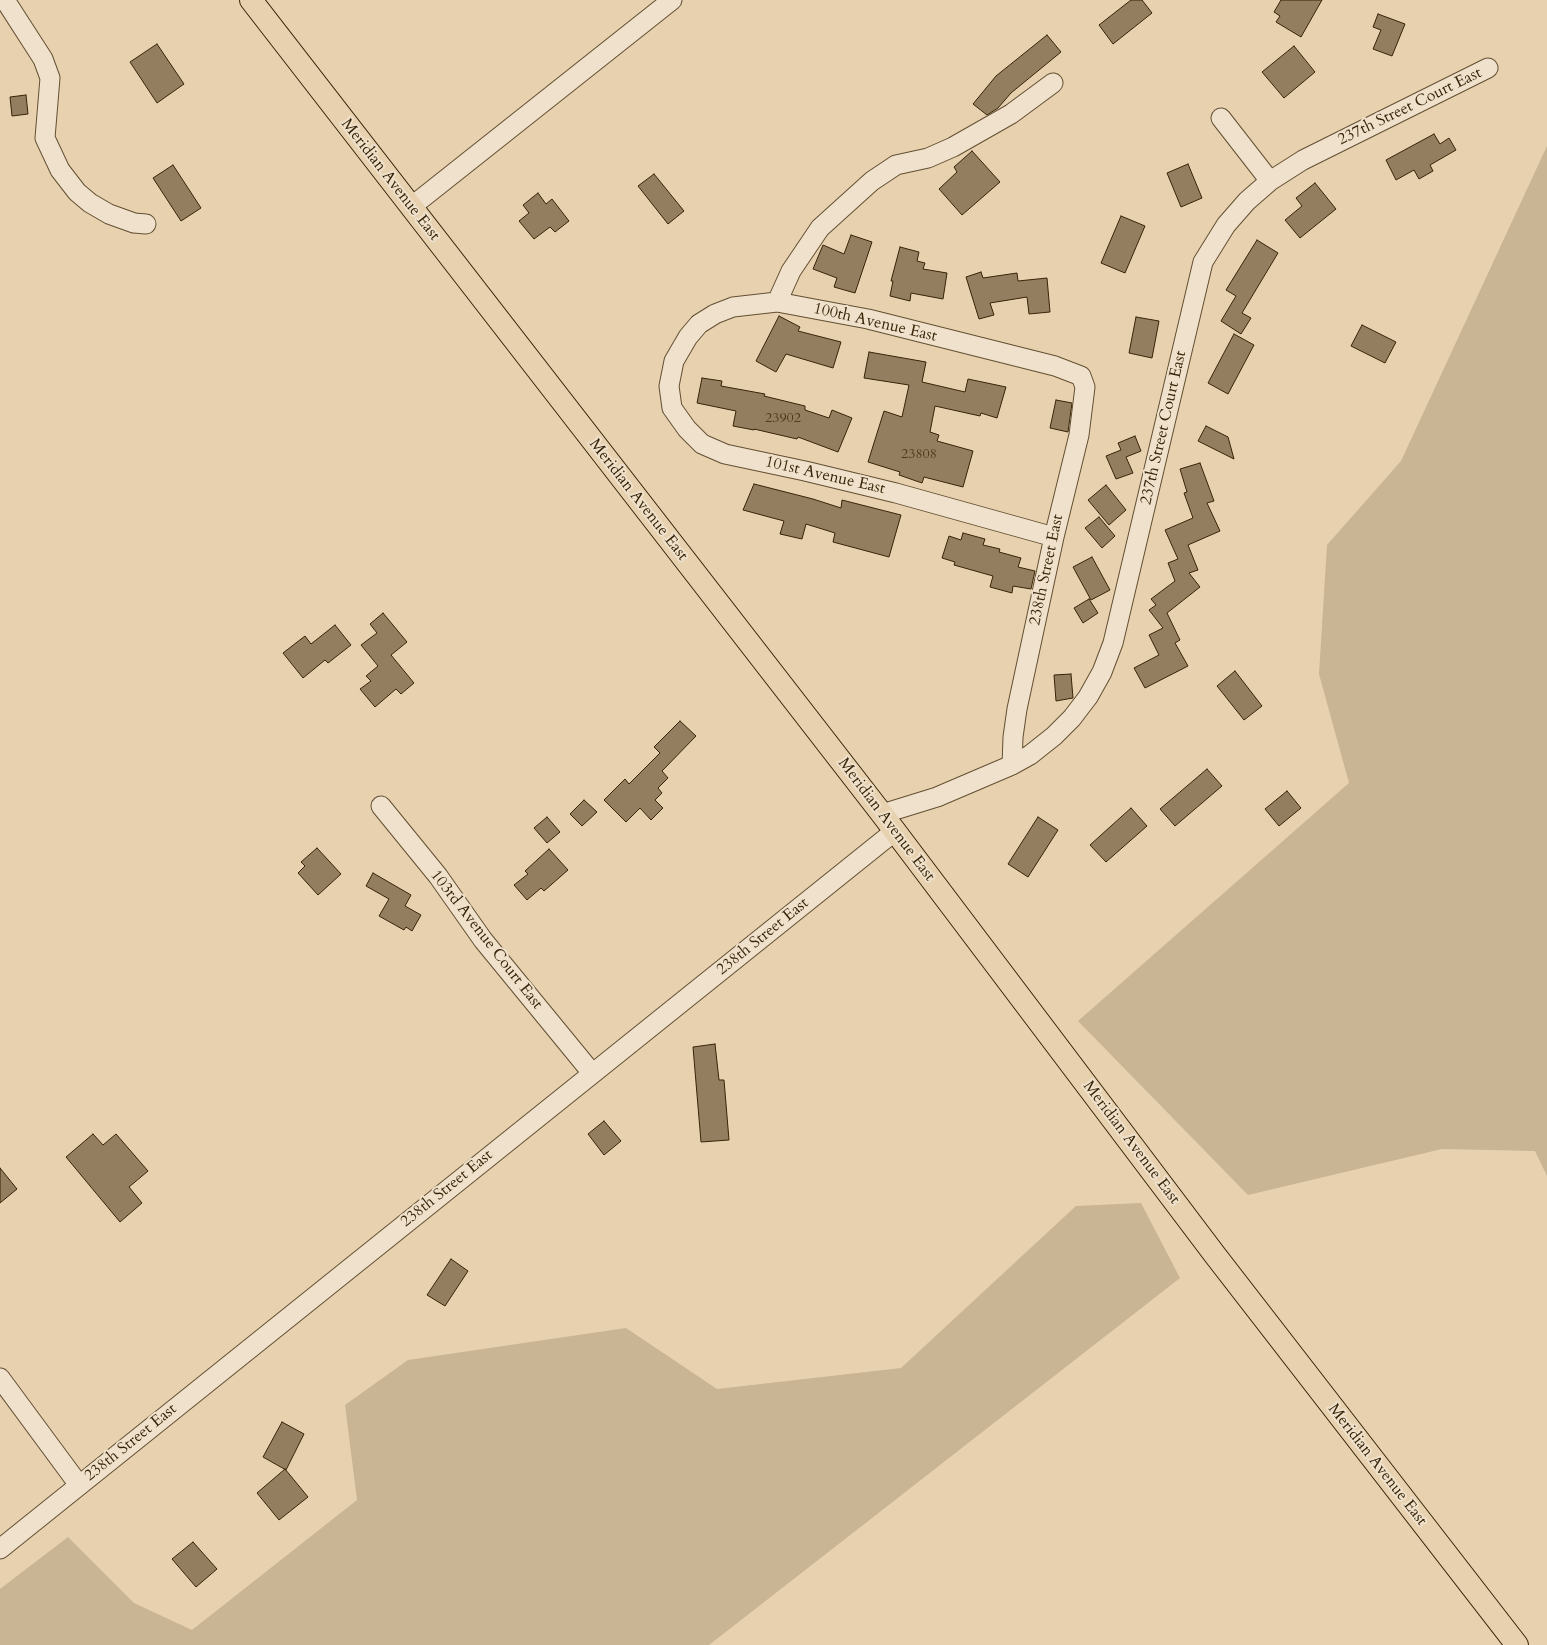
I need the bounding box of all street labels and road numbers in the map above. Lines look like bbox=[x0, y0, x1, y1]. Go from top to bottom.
street label: 237th Street Court East bbox=[1335, 64, 1485, 150]
street label: Meridian Avenue East bbox=[336, 115, 444, 245]
street label: 100th Avenue East bbox=[811, 299, 939, 347]
street label: 237th Street Court East bbox=[1137, 349, 1191, 507]
street label: Meridian Avenue East bbox=[584, 435, 692, 565]
street label: 101st Avenue East bbox=[763, 453, 887, 499]
street label: 238th Street East bbox=[1026, 513, 1068, 627]
street label: Meridian Avenue East bbox=[833, 755, 939, 885]
street label: 103rd Avenue Court East bbox=[426, 867, 546, 1013]
street label: 238th Street East bbox=[713, 894, 813, 980]
street label: Meridian Avenue East bbox=[1078, 1078, 1184, 1208]
street label: 238th Street East bbox=[397, 1146, 497, 1232]
street label: 238th Street East bbox=[81, 1400, 181, 1486]
street label: Meridian Avenue East bbox=[1323, 1400, 1431, 1530]

